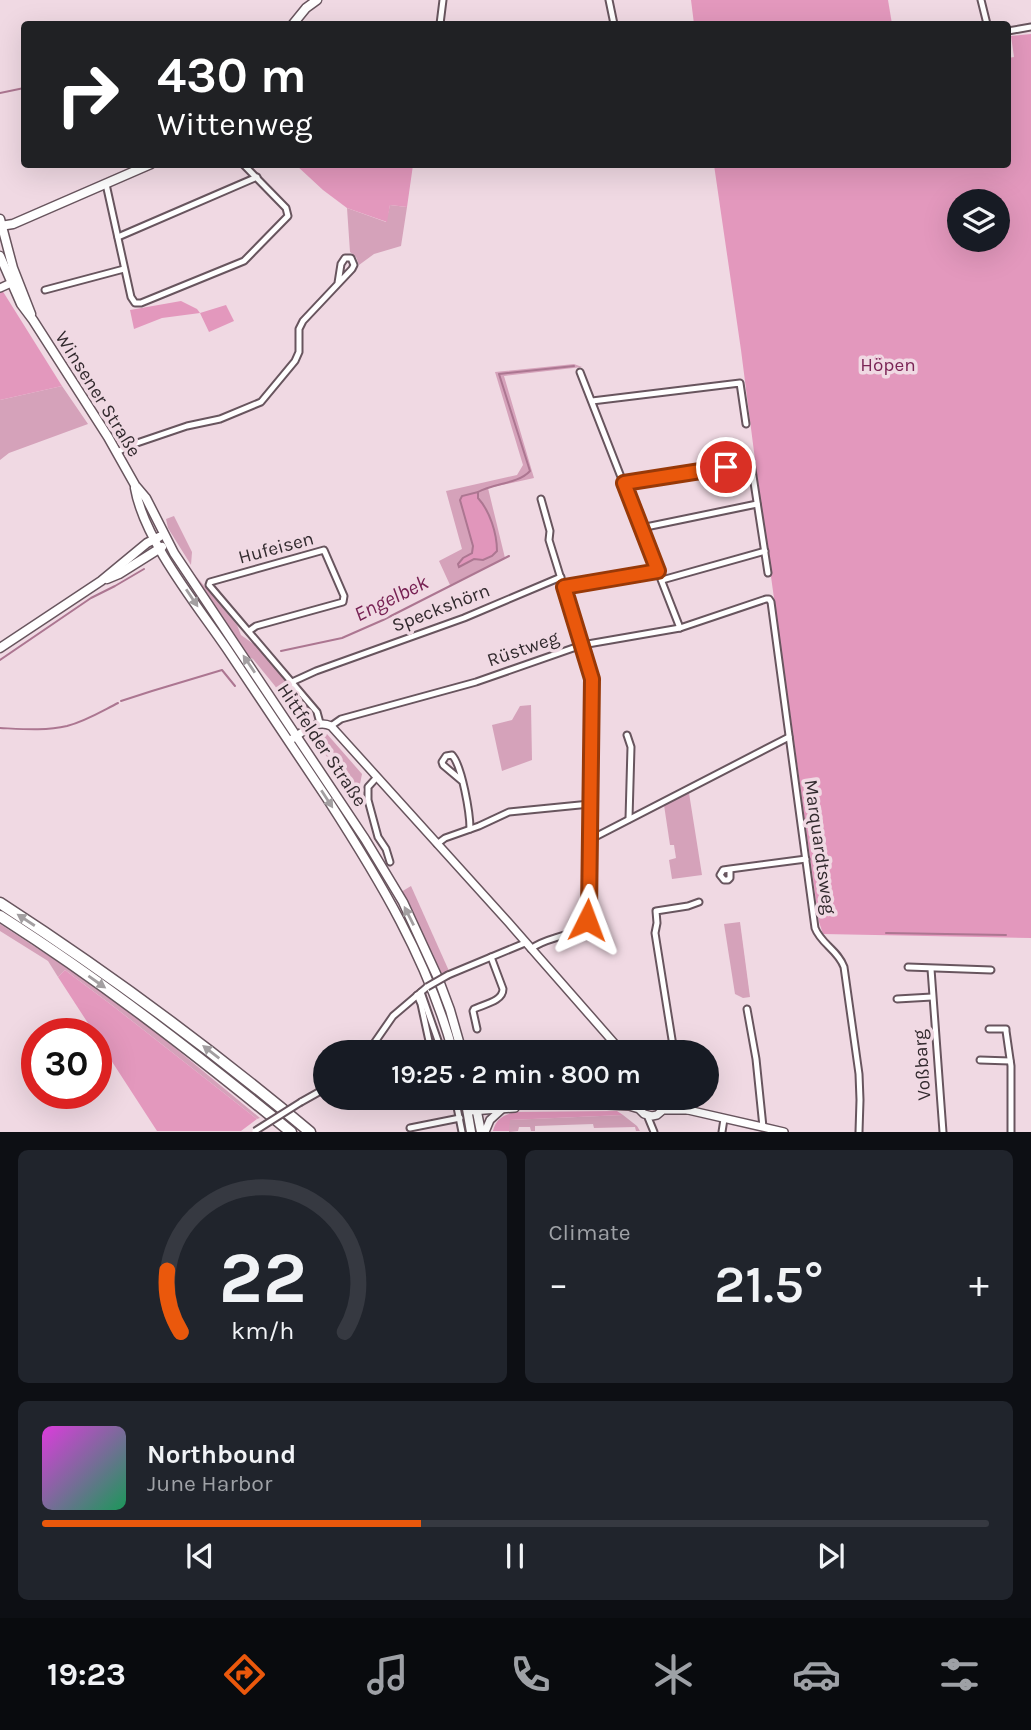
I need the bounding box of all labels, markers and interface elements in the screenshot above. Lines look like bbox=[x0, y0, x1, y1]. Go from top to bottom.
text: 430 m bbox=[157, 47, 307, 104]
icon: right bbox=[42, 49, 133, 140]
text: Wittenweg bbox=[157, 106, 313, 143]
map controls bbox=[947, 189, 1010, 252]
button: layers bbox=[947, 189, 1010, 252]
street label: Winsener Straße bbox=[51, 327, 145, 461]
park label: Höpen bbox=[860, 354, 916, 376]
pin bbox=[696, 437, 756, 497]
icon: arrive bbox=[707, 448, 745, 486]
street label: Hufeisen bbox=[236, 527, 316, 569]
water label: Engelbek bbox=[350, 570, 432, 626]
street label: Speckshörn bbox=[389, 579, 493, 637]
one-way arrow bbox=[185, 589, 199, 607]
street label: Rüstweg bbox=[484, 626, 562, 672]
one-way arrow bbox=[243, 655, 256, 674]
street label: Hittfelder Straße bbox=[273, 679, 371, 811]
street label: Marquardtsweg bbox=[800, 778, 840, 916]
one-way arrow bbox=[320, 789, 333, 808]
position arrow bbox=[550, 883, 624, 957]
one-way arrow bbox=[404, 906, 415, 926]
one-way arrow bbox=[16, 913, 36, 926]
one-way arrow bbox=[88, 975, 106, 989]
speed limit sign: 30 bbox=[21, 1018, 112, 1109]
street label: Voßbarg bbox=[909, 1028, 935, 1101]
one-way arrow bbox=[202, 1045, 220, 1060]
text: 19:25 · 2 min · 800 m bbox=[391, 1059, 641, 1090]
text: Climate bbox=[549, 1219, 631, 1246]
text: 22 bbox=[218, 1236, 306, 1321]
text: 21.5° bbox=[714, 1254, 823, 1315]
text: − bbox=[549, 1262, 568, 1307]
text: + bbox=[969, 1262, 989, 1307]
text: km/h bbox=[231, 1316, 294, 1345]
text: Northbound bbox=[147, 1439, 296, 1470]
text: June Harbor bbox=[147, 1470, 272, 1497]
icon: previous bbox=[181, 1537, 219, 1575]
icon: pause bbox=[496, 1537, 534, 1575]
icon: next bbox=[812, 1537, 850, 1575]
icon: directions bbox=[220, 1650, 269, 1699]
icon: music bbox=[363, 1650, 412, 1699]
icon: phone bbox=[506, 1650, 555, 1699]
icon: climate bbox=[649, 1650, 698, 1699]
icon: car bbox=[792, 1650, 841, 1699]
icon: filters bbox=[935, 1650, 984, 1699]
text: 19:23 bbox=[47, 1656, 126, 1693]

